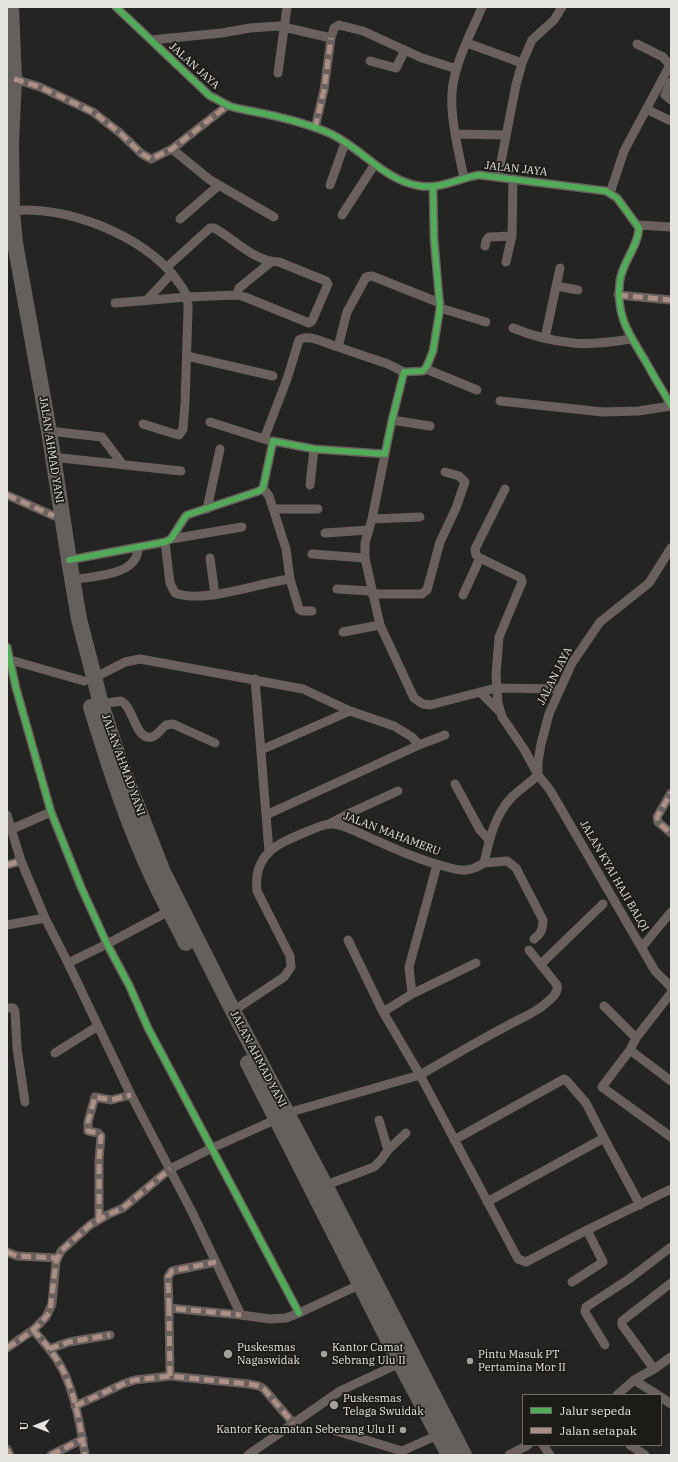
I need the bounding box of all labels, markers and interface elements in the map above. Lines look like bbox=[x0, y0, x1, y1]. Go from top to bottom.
street label: JALAN JAYA bbox=[166, 40, 222, 92]
street label: JALAN JAYA bbox=[484, 159, 548, 179]
street label: JALAN AHMAD YANI bbox=[36, 396, 66, 504]
street label: JALAN JAYA bbox=[535, 645, 575, 707]
street label: JALAN AHMAD YANI bbox=[98, 712, 148, 818]
street label: JALAN MAHAMERU bbox=[342, 809, 442, 859]
street label: JALAN KYAI HAJI BALQI bbox=[577, 818, 651, 934]
street label: JALAN AHMAD YANI bbox=[227, 1008, 289, 1110]
place label: Puskesmas Nagaswidak bbox=[237, 1341, 300, 1367]
place label: Kantor Camat Sebrang Ulu II bbox=[332, 1341, 406, 1367]
marker: Puskesmas Nagaswidak bbox=[222, 1348, 234, 1360]
place label: Pintu Masuk PT Pertamina Mor II bbox=[478, 1348, 566, 1374]
marker: Kantor Camat Sebrang Ulu II bbox=[319, 1349, 329, 1359]
marker: Pintu Masuk PT Pertamina Mor II bbox=[465, 1356, 475, 1366]
place label: Puskesmas Telaga Swuidak bbox=[343, 1392, 424, 1418]
legend bbox=[522, 1394, 662, 1446]
marker: Puskesmas Telaga Swuidak bbox=[328, 1399, 340, 1411]
text: Jalur sepeda bbox=[560, 1403, 631, 1418]
north arrow bbox=[16, 1406, 56, 1446]
text: U bbox=[17, 1422, 31, 1430]
place label: Kantor Kecamatan Seberang Ulu II bbox=[216, 1423, 395, 1437]
text: Jalan setapak bbox=[560, 1423, 637, 1438]
marker: Kantor Kecamatan Seberang Ulu II bbox=[398, 1425, 408, 1435]

